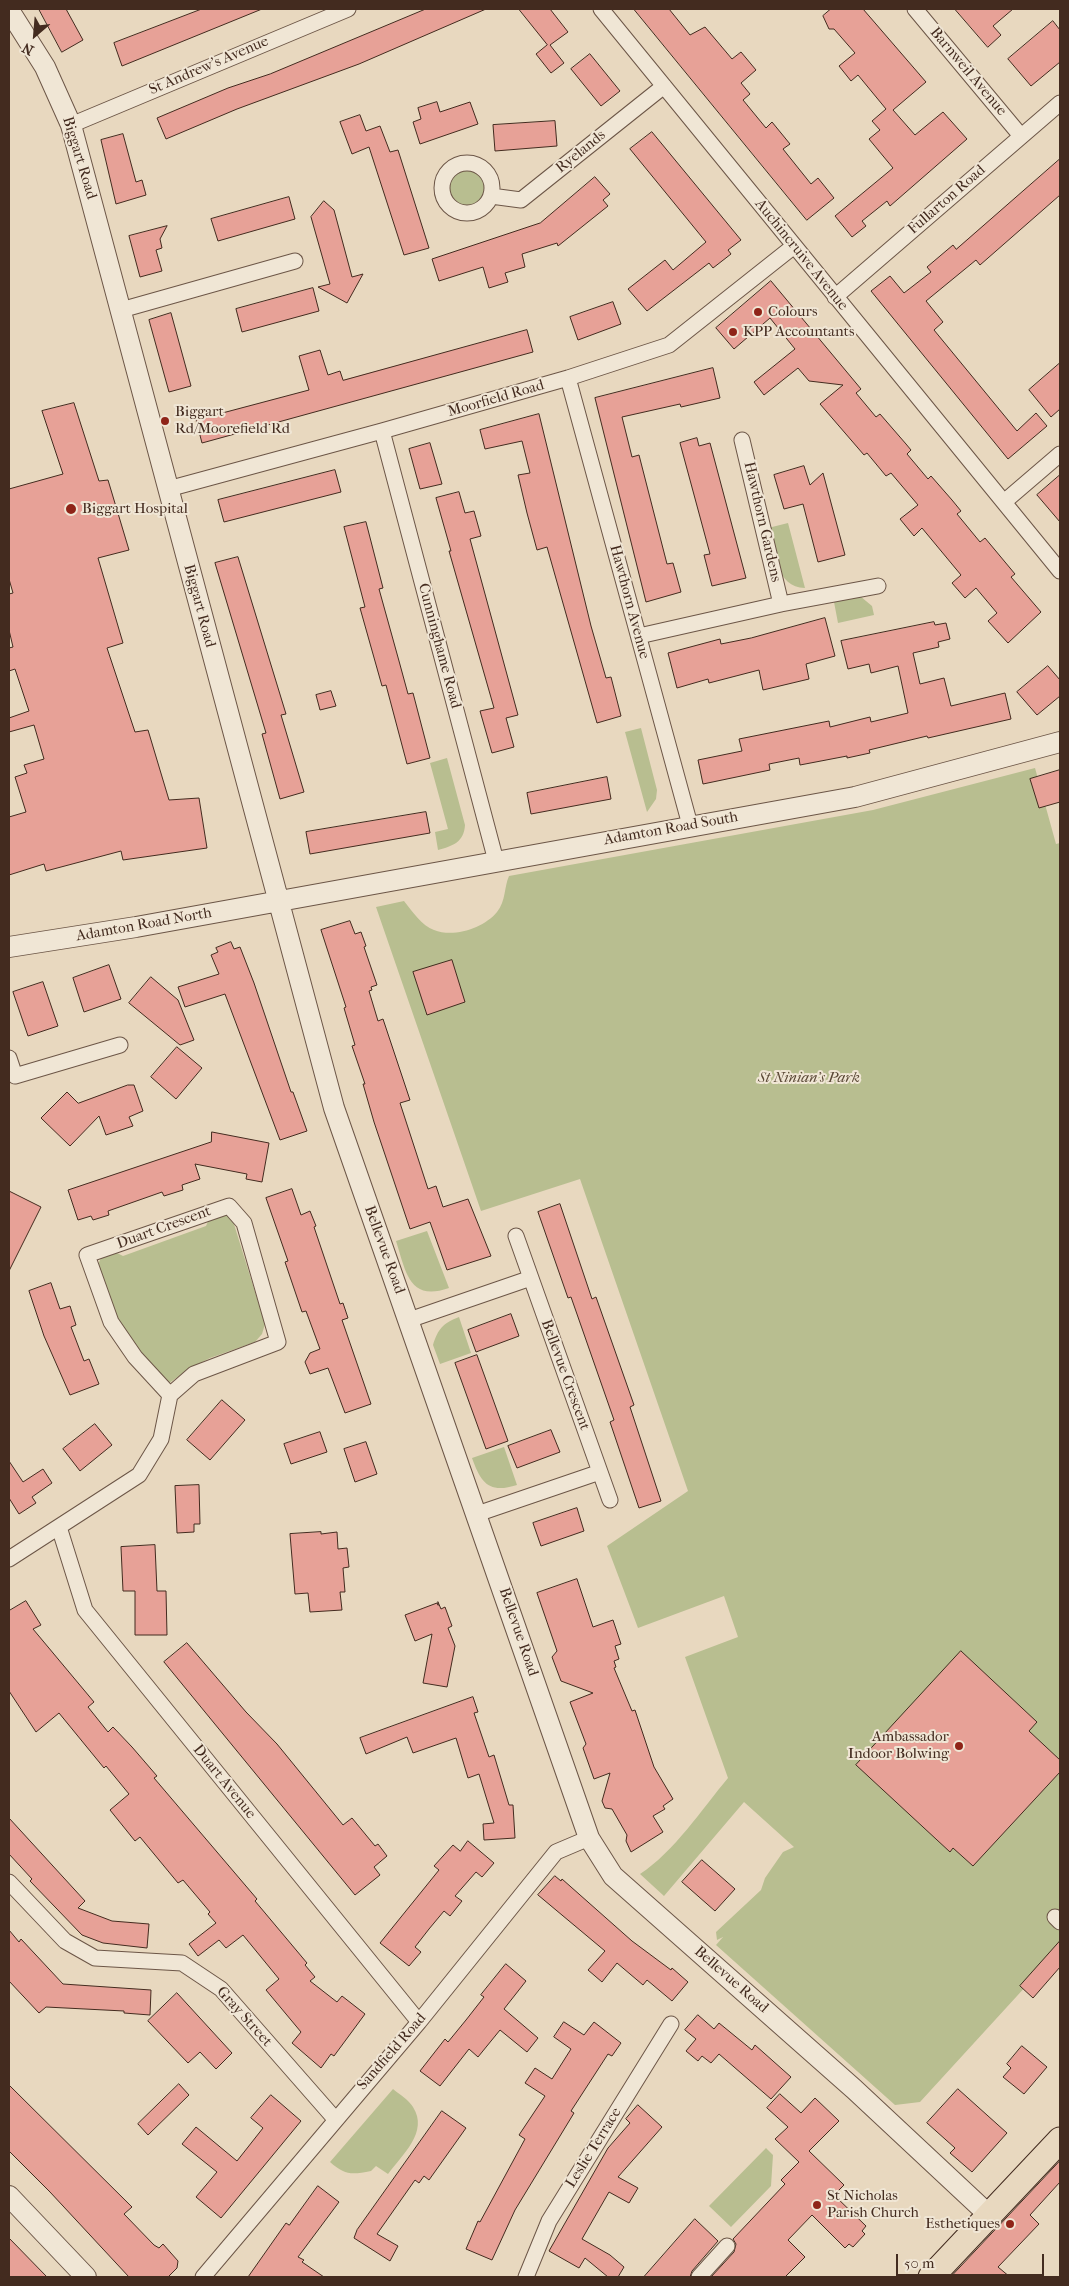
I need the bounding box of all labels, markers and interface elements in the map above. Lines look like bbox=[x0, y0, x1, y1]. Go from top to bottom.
north arrow bbox=[10, 10, 60, 60]
street label: Barnweil Avenue bbox=[926, 24, 1010, 120]
street label: St Andrew's Avenue bbox=[147, 33, 271, 99]
text: N bbox=[19, 39, 37, 59]
street label: Biggart Road bbox=[58, 114, 100, 202]
street label: Ryelands bbox=[553, 127, 609, 177]
street label: Fullarton Road bbox=[905, 162, 989, 238]
street label: Auchincruive Avenue bbox=[751, 196, 851, 314]
place label: Colours bbox=[768, 303, 817, 321]
marker: Colours bbox=[752, 306, 764, 318]
place label: KPP Accountants bbox=[743, 323, 855, 341]
marker: KPP Accountants bbox=[727, 326, 739, 338]
street label: Moorfield Road bbox=[446, 377, 546, 421]
place label: Biggart Rd/Moorefield Rd bbox=[175, 403, 290, 438]
marker: Biggart Rd/Moorefield Rd bbox=[159, 415, 171, 427]
street label: Hawthorn Gardens bbox=[739, 460, 785, 584]
place label: Biggart Hospital bbox=[82, 500, 188, 518]
marker: Biggart Hospital bbox=[64, 502, 78, 516]
street label: Hawthorn Avenue bbox=[605, 543, 653, 661]
street label: Biggart Road bbox=[179, 562, 219, 650]
street label: Cunninghame Road bbox=[414, 581, 464, 711]
street label: Adamton Road South bbox=[602, 808, 740, 850]
street label: Adamton Road North bbox=[75, 904, 213, 946]
park label: St Ninian's Park bbox=[758, 1069, 860, 1087]
street label: Duart Crescent bbox=[114, 1203, 214, 1253]
street label: Bellevue Road bbox=[360, 1203, 408, 1297]
street label: Bellevue Crescent bbox=[537, 1317, 593, 1433]
street label: Bellevue Road bbox=[494, 1585, 542, 1679]
place label: Ambassador Indoor Bolwing bbox=[848, 1728, 949, 1763]
marker: Ambassador Indoor Bolwing bbox=[953, 1740, 965, 1752]
street label: Duart Avenue bbox=[189, 1741, 259, 1823]
street label: Bellevue Road bbox=[690, 1943, 772, 2017]
street label: Gray Street bbox=[212, 1983, 276, 2051]
street label: Sandfield Road bbox=[354, 2010, 430, 2094]
street label: Leslie Terrace bbox=[562, 2105, 626, 2191]
place label: St Nicholas Parish Church bbox=[827, 2187, 919, 2222]
marker: St Nicholas Parish Church bbox=[811, 2199, 823, 2211]
place label: Esthetiques bbox=[925, 2215, 1000, 2233]
marker: Esthetiques bbox=[1004, 2218, 1016, 2230]
scale bar bbox=[899, 2244, 1046, 2276]
text: 50 m bbox=[904, 2254, 934, 2272]

